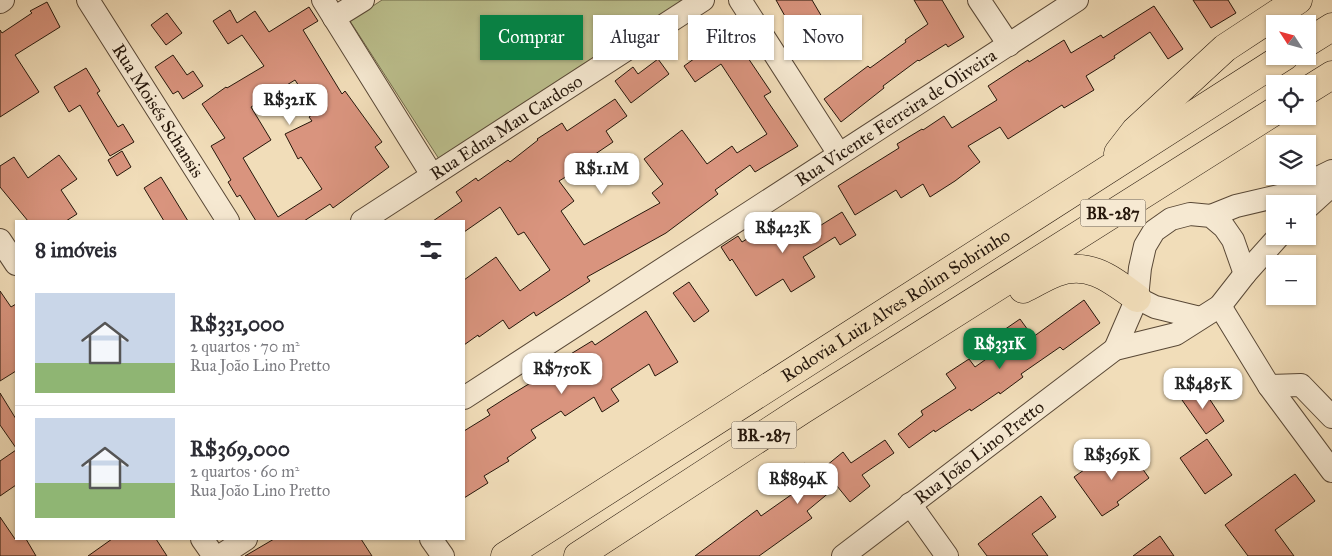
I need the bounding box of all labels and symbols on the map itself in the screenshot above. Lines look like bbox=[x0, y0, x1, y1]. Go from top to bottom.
north arrow bbox=[1266, 15, 1316, 65]
street label: Rua Moisés Schansis bbox=[108, 40, 209, 182]
street label: Rua Vicente Ferreira de Oliveira bbox=[791, 44, 1001, 191]
street label: Rua Edna Mau Cardoso bbox=[426, 70, 587, 185]
pin: R$321K bbox=[249, 84, 331, 126]
pin: R$1.1M bbox=[561, 152, 643, 195]
road number: BR-287 bbox=[1080, 200, 1146, 227]
pin: R$423K bbox=[742, 212, 824, 254]
street label: Rodovia Luiz Alves Rolim Sobrinho bbox=[777, 224, 1014, 387]
pin: R$331K bbox=[959, 328, 1041, 370]
pin: R$750K bbox=[521, 352, 603, 395]
pin: R$485K bbox=[1162, 368, 1244, 410]
street label: Rua João Lino Pretto bbox=[910, 396, 1049, 509]
road number: BR-287 bbox=[732, 422, 796, 448]
pin: R$369K bbox=[1071, 438, 1153, 481]
pin: R$894K bbox=[757, 462, 839, 505]

